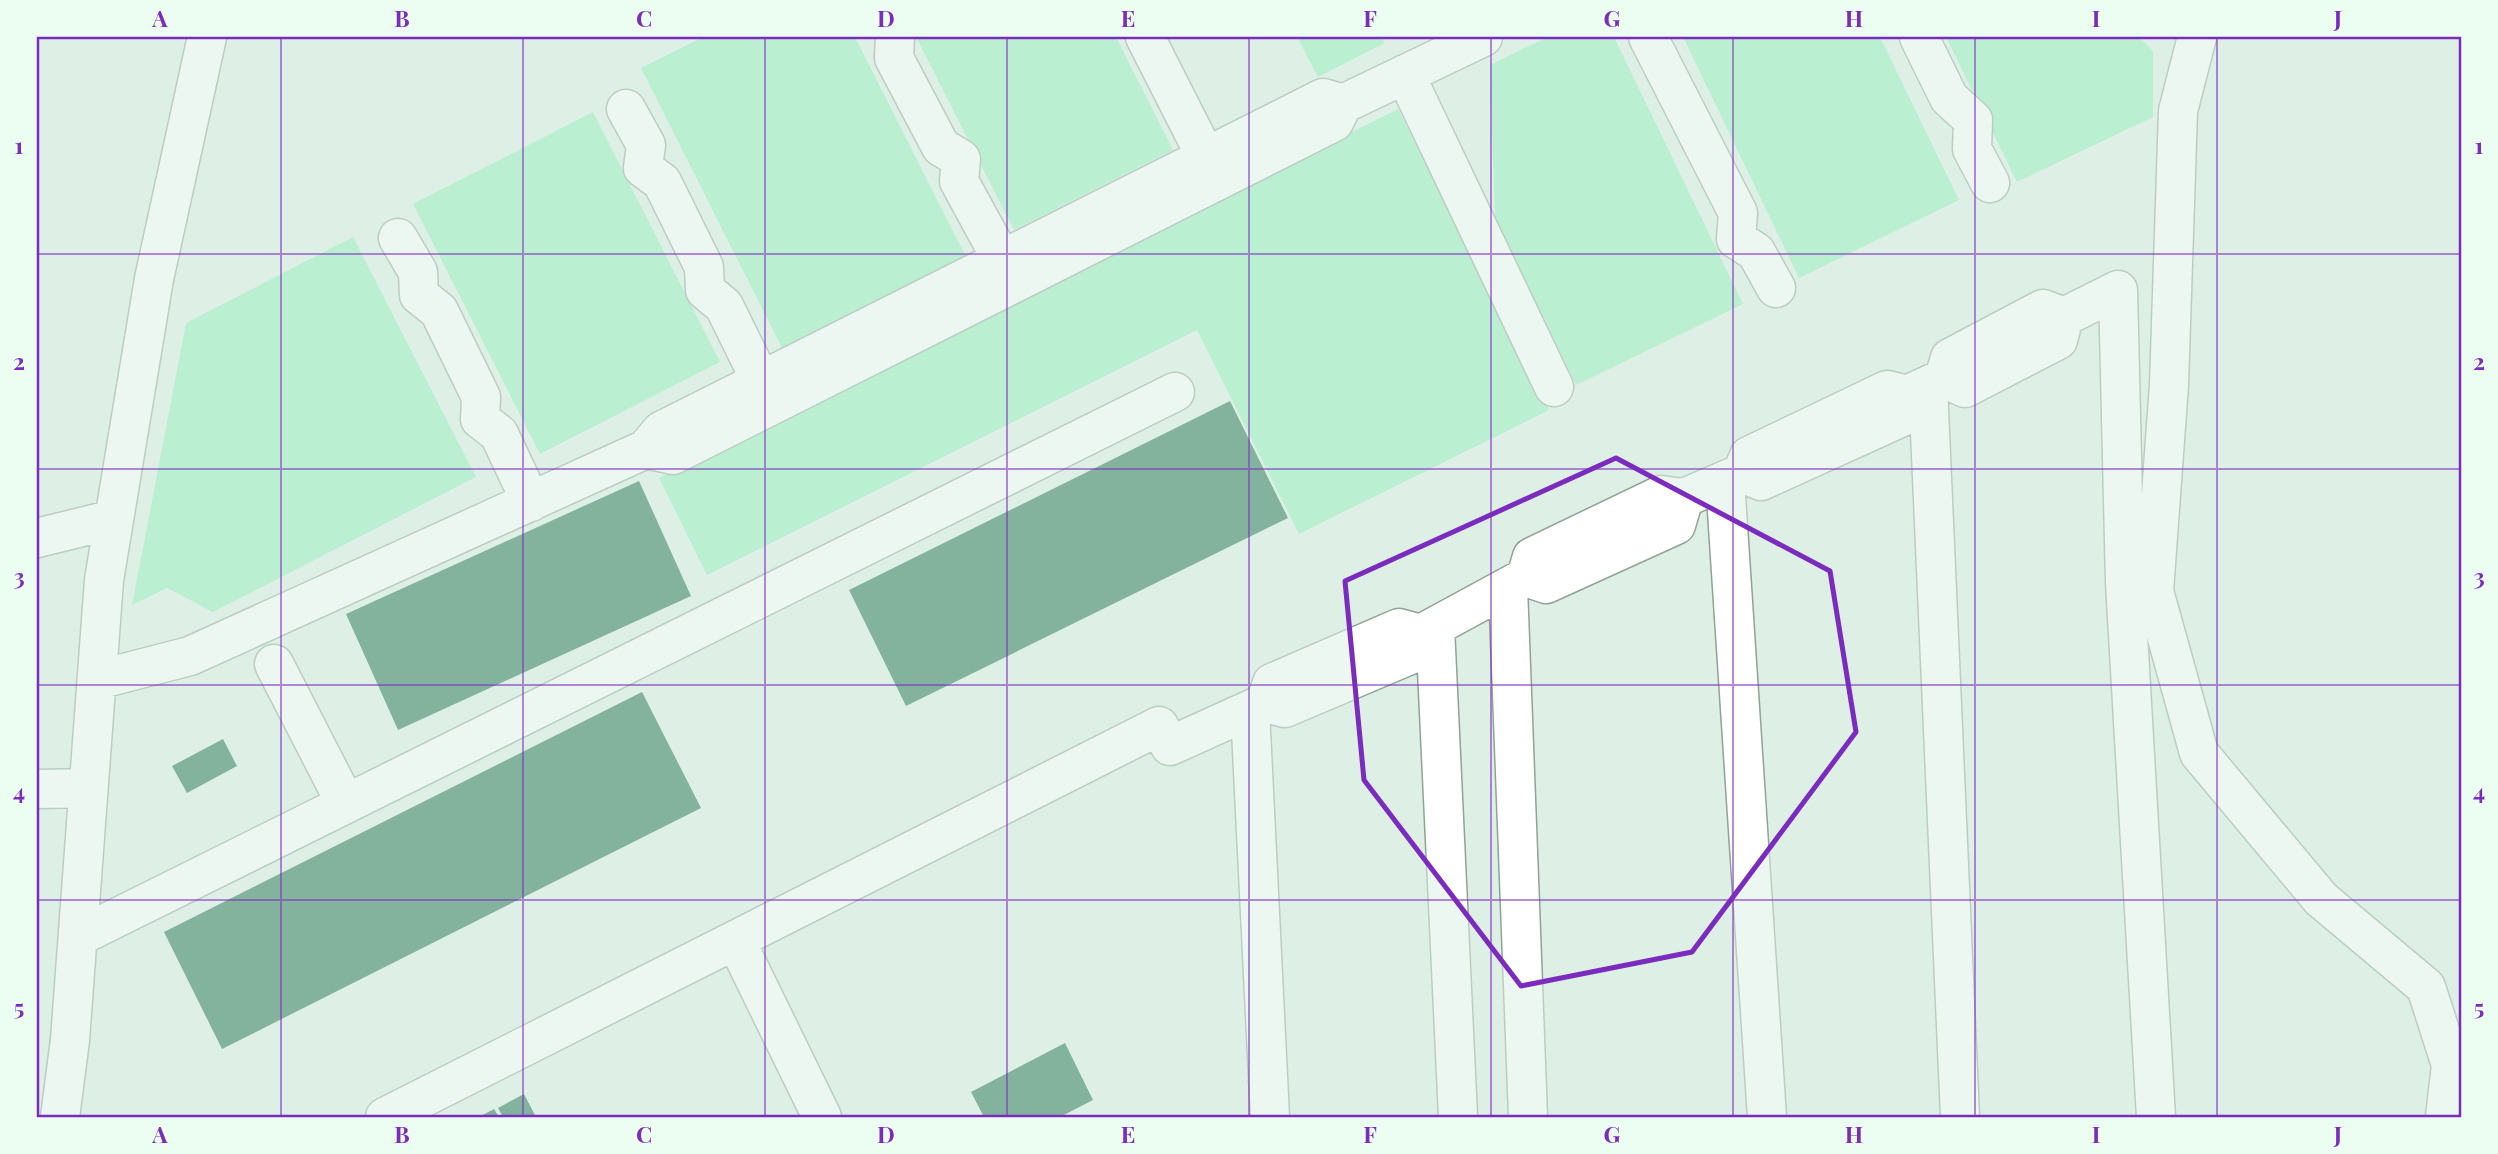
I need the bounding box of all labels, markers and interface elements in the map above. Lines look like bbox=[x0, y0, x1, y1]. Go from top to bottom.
text: A bbox=[151, 2, 168, 33]
text: B bbox=[394, 2, 410, 33]
text: C bbox=[636, 2, 652, 33]
text: D bbox=[877, 2, 895, 33]
text: E bbox=[1121, 2, 1135, 33]
text: F bbox=[1363, 2, 1377, 33]
text: G bbox=[1604, 2, 1621, 33]
text: H bbox=[1845, 2, 1863, 33]
text: I bbox=[2092, 2, 2100, 33]
text: J bbox=[2333, 2, 2342, 33]
text: 1 bbox=[15, 129, 24, 160]
text: 1 bbox=[2475, 129, 2484, 160]
text: 2 bbox=[13, 345, 25, 376]
text: 2 bbox=[2473, 345, 2485, 376]
text: 3 bbox=[13, 560, 25, 591]
text: 3 bbox=[2473, 560, 2485, 591]
text: 4 bbox=[13, 775, 25, 806]
text: 4 bbox=[2473, 775, 2485, 806]
text: 5 bbox=[14, 991, 24, 1022]
text: 5 bbox=[2474, 991, 2484, 1022]
text: A bbox=[151, 1118, 168, 1149]
text: B bbox=[394, 1118, 410, 1149]
text: C bbox=[636, 1118, 652, 1149]
text: D bbox=[877, 1118, 895, 1149]
text: E bbox=[1121, 1118, 1135, 1149]
text: F bbox=[1363, 1118, 1377, 1149]
text: G bbox=[1604, 1118, 1621, 1149]
text: H bbox=[1845, 1118, 1863, 1149]
text: I bbox=[2092, 1118, 2100, 1149]
text: J bbox=[2333, 1118, 2342, 1149]

